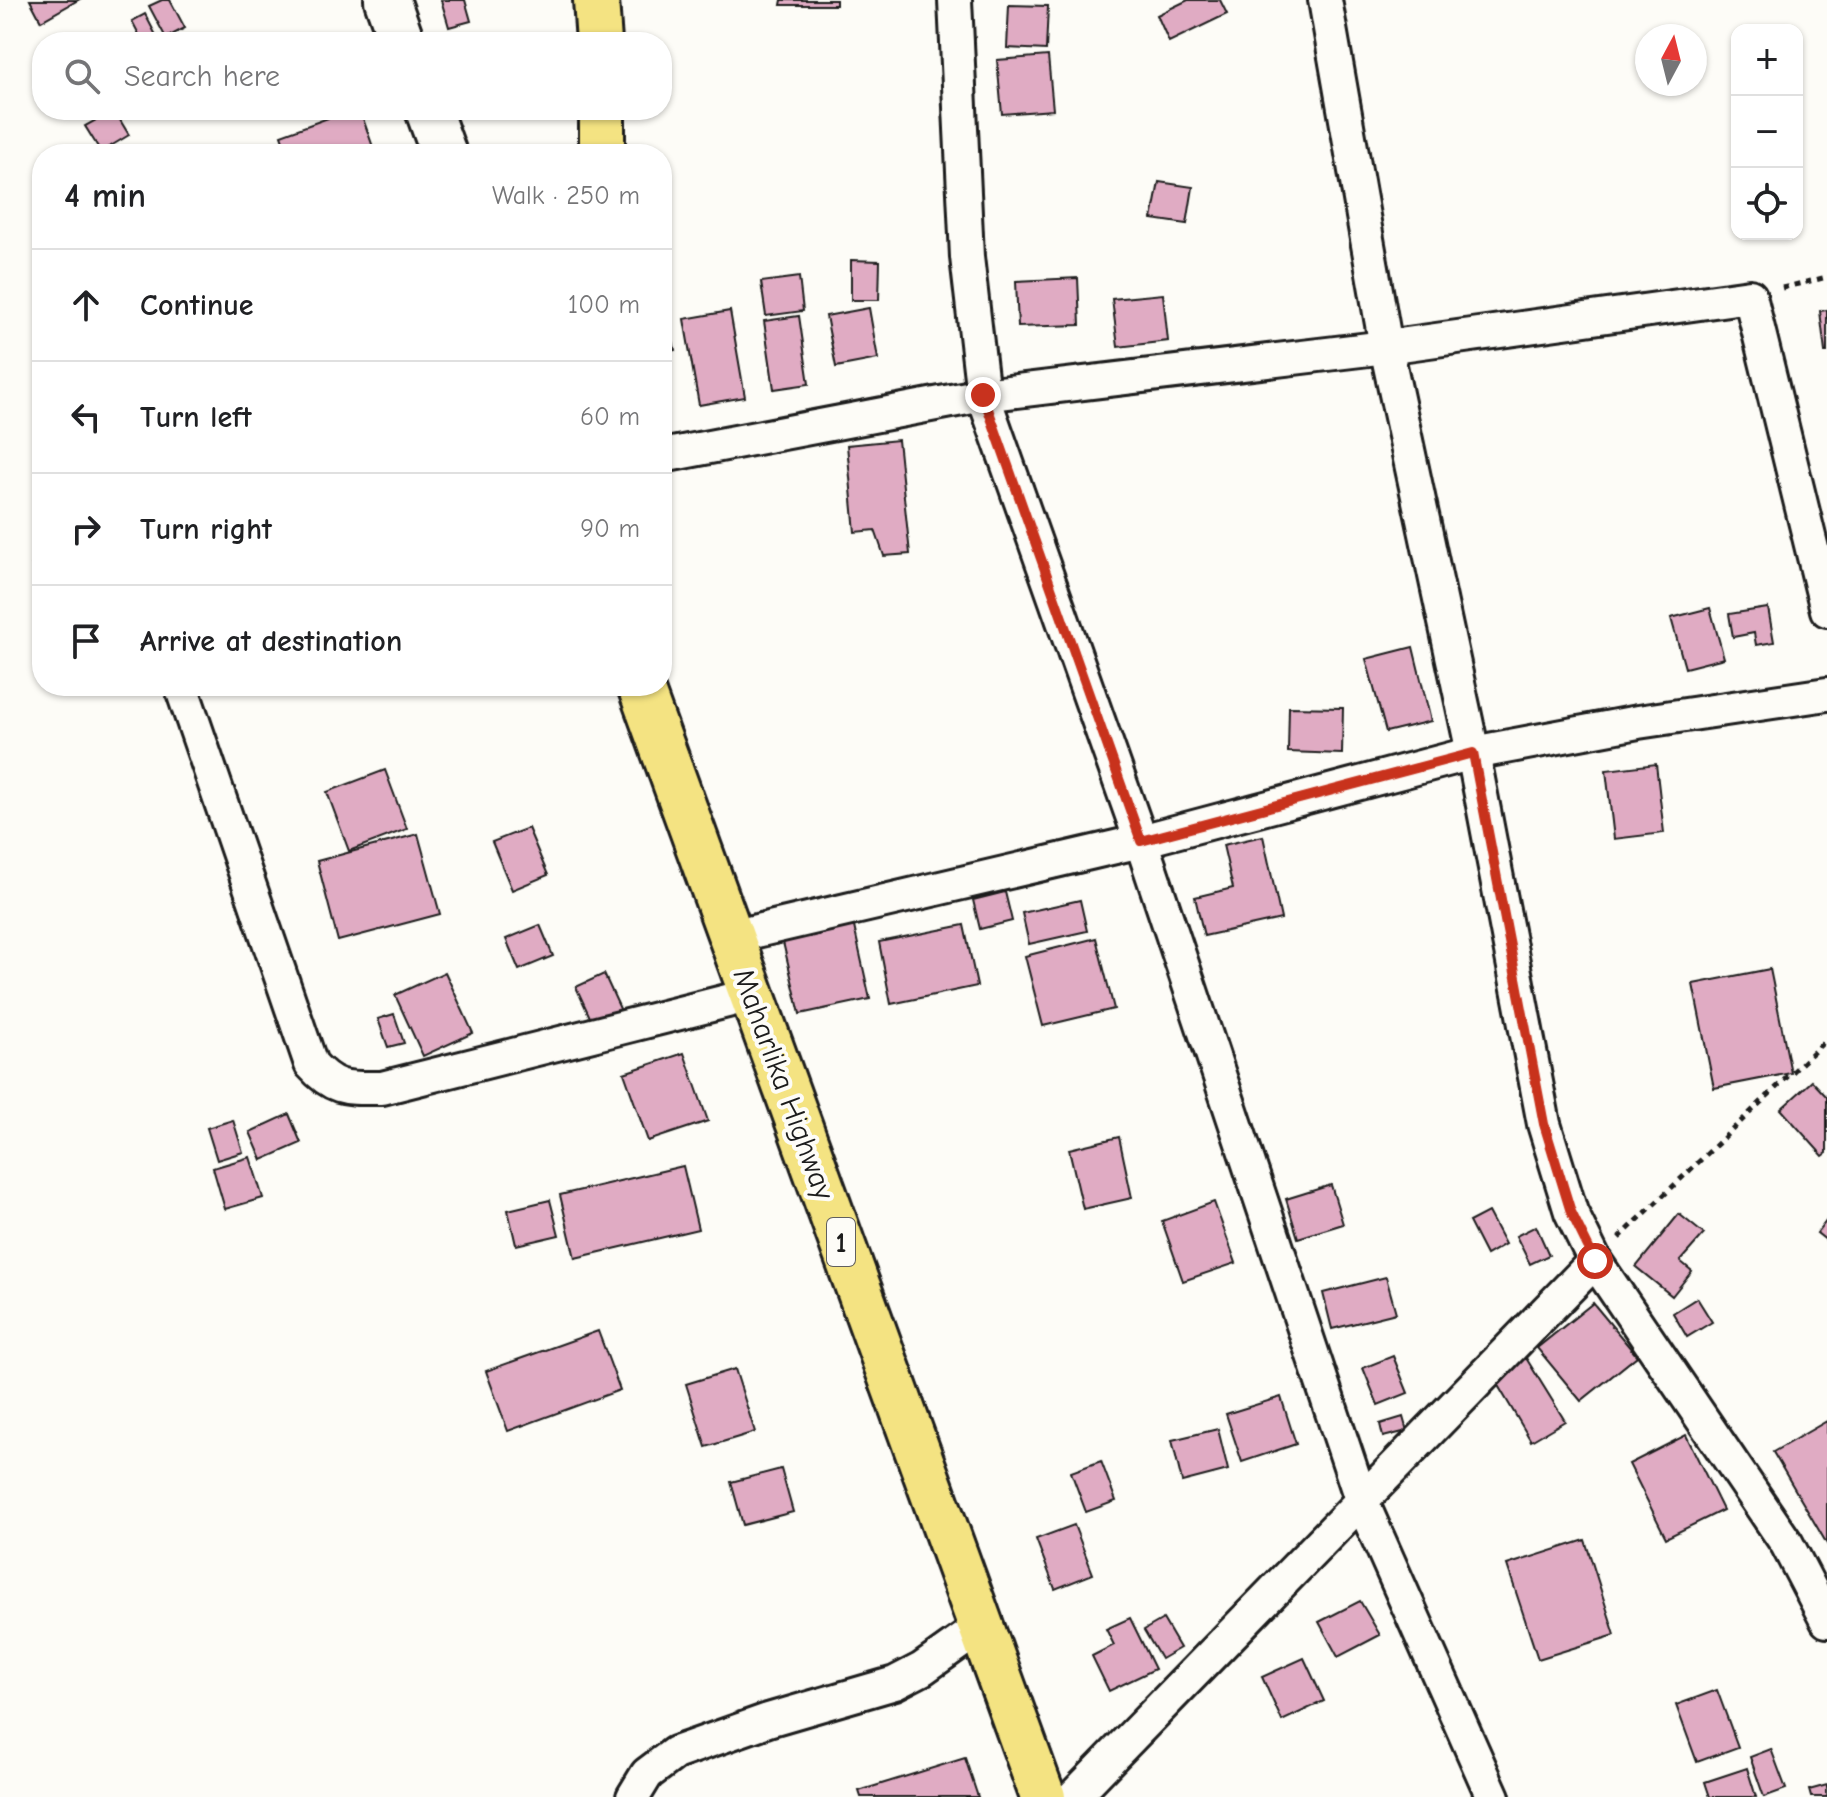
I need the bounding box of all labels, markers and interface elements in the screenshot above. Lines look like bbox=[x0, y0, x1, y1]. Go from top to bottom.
north arrow bbox=[1635, 24, 1707, 96]
map controls bbox=[1731, 24, 1803, 240]
button: + bbox=[1731, 24, 1803, 96]
search box bbox=[32, 32, 672, 120]
icon: search bbox=[60, 54, 104, 98]
text: Search here bbox=[124, 59, 280, 94]
button: − bbox=[1731, 96, 1803, 168]
button: locate bbox=[1731, 168, 1803, 240]
text: 4 min bbox=[64, 176, 146, 216]
text: Walk · 250 m bbox=[492, 181, 640, 211]
icon: ahead bbox=[64, 283, 108, 327]
text: Continue bbox=[140, 288, 254, 323]
text: 100 m bbox=[568, 290, 640, 320]
route end bbox=[965, 377, 1001, 413]
icon: left bbox=[64, 395, 108, 439]
text: Turn left bbox=[140, 400, 252, 435]
text: 60 m bbox=[580, 402, 640, 432]
icon: right bbox=[64, 507, 108, 551]
text: Turn right bbox=[140, 512, 272, 547]
text: 90 m bbox=[580, 514, 640, 544]
icon: arrive bbox=[64, 619, 108, 663]
text: Arrive at destination bbox=[140, 624, 402, 659]
street label: Maharlika Highway bbox=[725, 964, 842, 1205]
road number: 1 bbox=[827, 1218, 855, 1266]
route start bbox=[1577, 1243, 1613, 1279]

